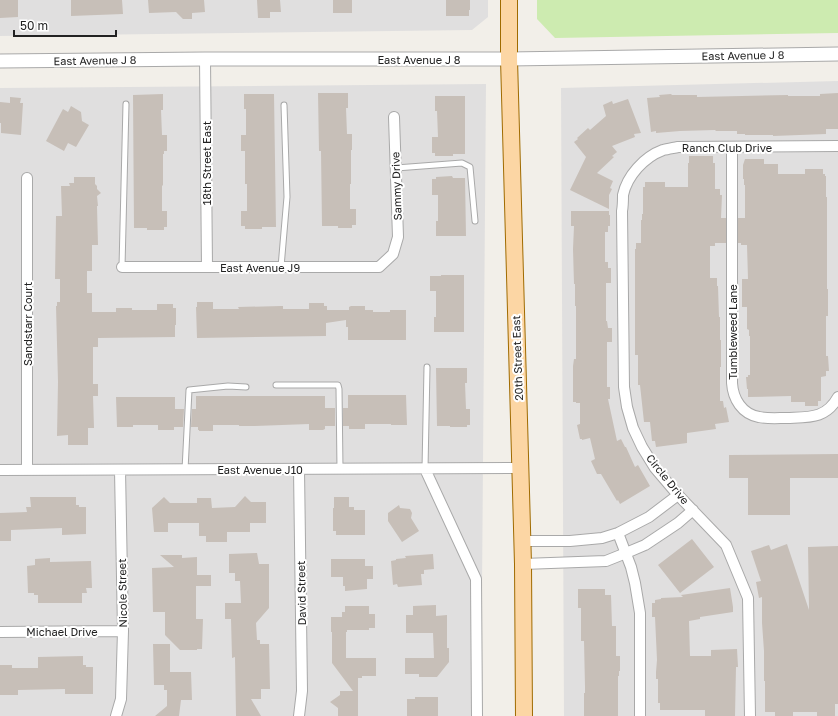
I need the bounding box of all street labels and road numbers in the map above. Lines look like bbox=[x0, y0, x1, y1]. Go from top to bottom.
street label: East Avenue J 8 bbox=[701, 48, 785, 62]
street label: East Avenue J 8 bbox=[53, 53, 137, 67]
street label: East Avenue J 8 bbox=[378, 53, 461, 66]
street label: 18th Street East bbox=[200, 121, 213, 205]
street label: Ranch Club Drive bbox=[682, 141, 772, 154]
street label: Sammy Drive bbox=[388, 151, 404, 221]
street label: East Avenue J9 bbox=[220, 261, 300, 274]
street label: Sandstarr Court bbox=[21, 282, 34, 366]
street label: Tumbleweed Lane bbox=[726, 284, 739, 380]
street label: 20th Street East bbox=[509, 315, 525, 401]
street label: Circle Drive bbox=[644, 451, 692, 507]
street label: East Avenue J10 bbox=[217, 463, 303, 476]
street label: Nicole Street bbox=[115, 558, 129, 628]
street label: David Street bbox=[294, 560, 308, 626]
street label: Michael Drive bbox=[26, 625, 98, 638]

